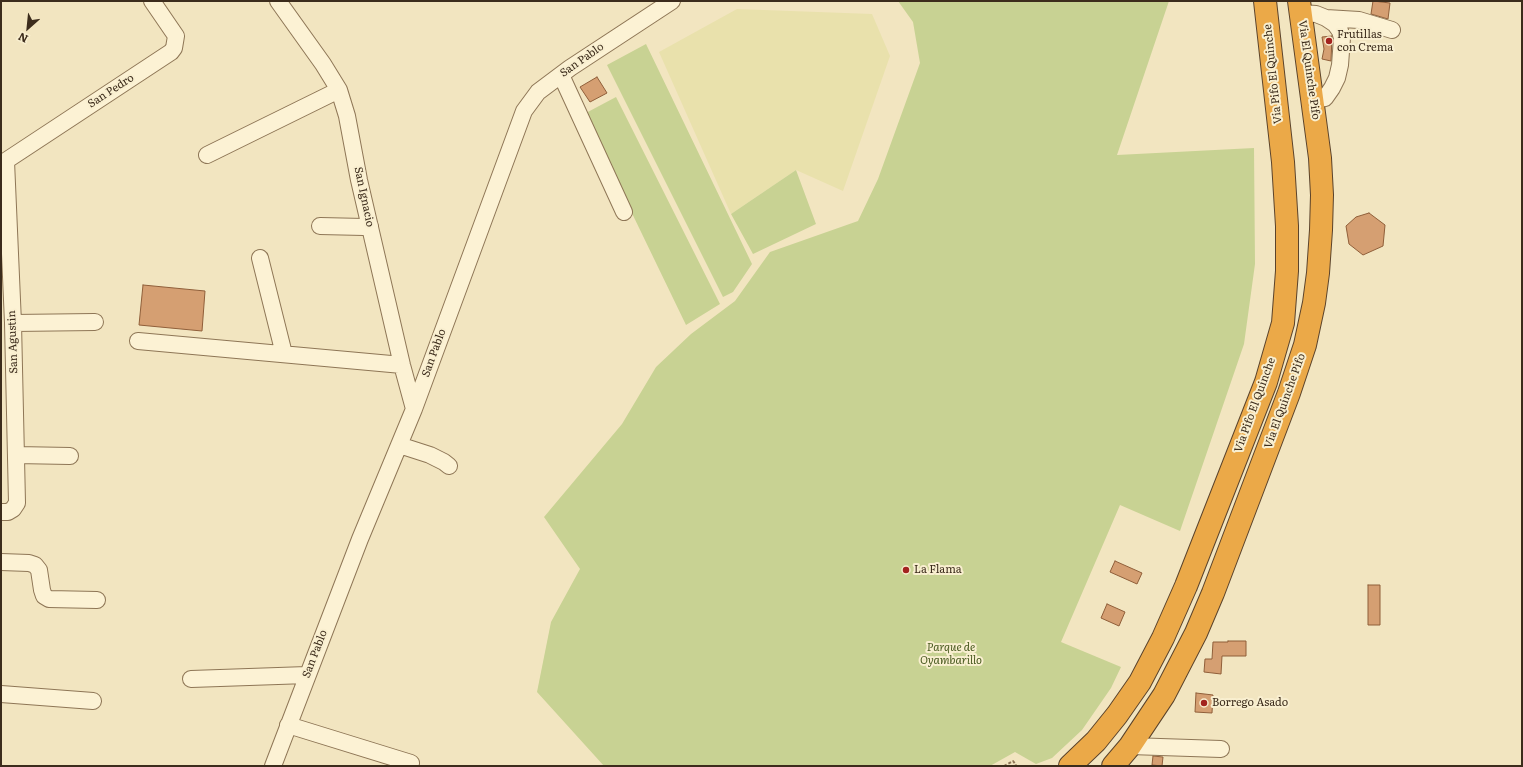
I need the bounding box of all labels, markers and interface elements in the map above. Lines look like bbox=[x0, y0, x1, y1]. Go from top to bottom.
north arrow bbox=[8, 8, 48, 48]
street label: Via El Quinche Pifo bbox=[1295, 19, 1323, 121]
street label: Via Pifo El Quinche bbox=[1261, 23, 1285, 125]
place label: Frutillas con Crema bbox=[1337, 28, 1393, 54]
text: N bbox=[15, 29, 30, 48]
marker: Frutillas con Crema bbox=[1324, 36, 1334, 46]
street label: San Pablo bbox=[558, 40, 606, 80]
street label: San Pedro bbox=[85, 71, 137, 111]
street label: San Ignacio bbox=[351, 166, 377, 228]
street label: San Agustin bbox=[5, 310, 21, 374]
street label: San Pablo bbox=[419, 327, 449, 379]
street label: Via El Quinche Pifo bbox=[1262, 352, 1308, 450]
street label: Via Pifo El Quinche bbox=[1232, 356, 1278, 454]
place label: La Flama bbox=[914, 563, 962, 577]
marker: La Flama bbox=[901, 565, 911, 575]
street label: San Pablo bbox=[300, 628, 330, 680]
park label: Parque de Oyambarillo bbox=[920, 641, 982, 667]
place label: Borrego Asado bbox=[1212, 696, 1288, 710]
marker: Borrego Asado bbox=[1199, 698, 1209, 708]

